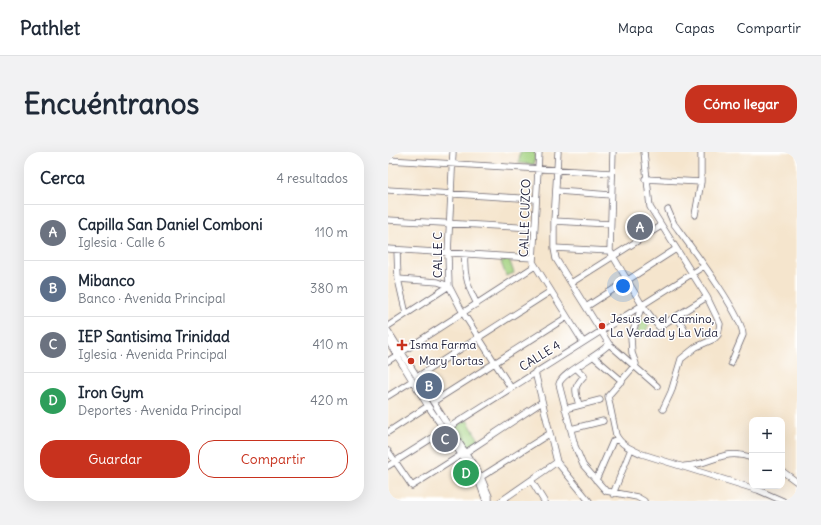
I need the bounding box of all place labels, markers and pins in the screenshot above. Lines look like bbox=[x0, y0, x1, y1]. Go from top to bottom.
pin: A bbox=[627, 212, 653, 242]
place label: Jesus es el Camino, La Verdad y La Vida bbox=[610, 311, 718, 340]
marker: Jesus es el Camino, La Verdad y La Vida bbox=[597, 321, 607, 331]
place label: Isma Farma bbox=[410, 337, 476, 352]
marker: Isma Farma bbox=[397, 340, 407, 350]
place label: Mary Tortas bbox=[419, 353, 484, 368]
marker: Mary Tortas bbox=[406, 356, 416, 366]
pin: B bbox=[416, 371, 442, 401]
pin: C bbox=[432, 424, 458, 454]
pin: D bbox=[453, 458, 479, 488]

